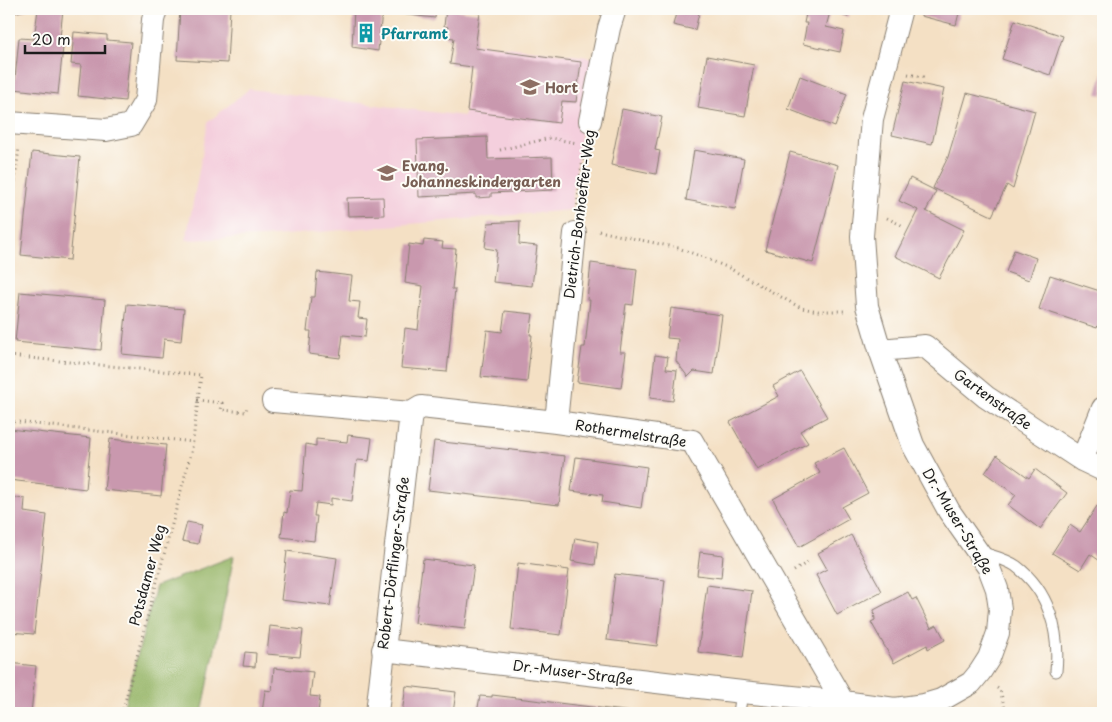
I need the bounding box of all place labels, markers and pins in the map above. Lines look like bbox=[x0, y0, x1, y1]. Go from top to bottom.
building icon: Pfarramt bbox=[355, 22, 377, 44]
place label: Pfarramt bbox=[381, 23, 449, 44]
school or university icon: Hort bbox=[519, 76, 541, 98]
place label: Hort bbox=[545, 77, 578, 98]
place label: Evang. Johanneskindergarten bbox=[402, 155, 561, 192]
school or university icon: Evang. Johanneskindergarten bbox=[376, 162, 398, 184]

